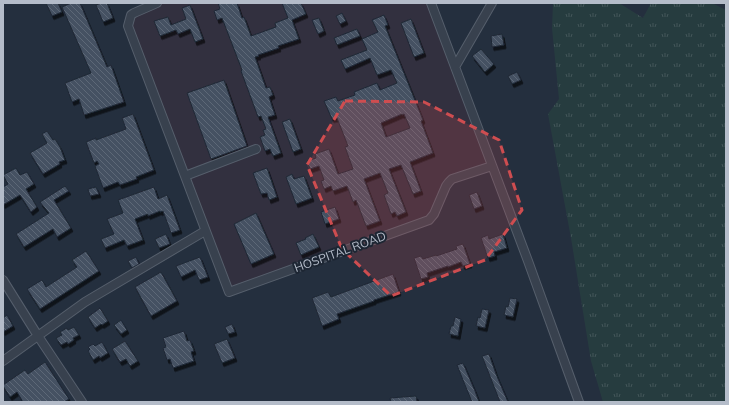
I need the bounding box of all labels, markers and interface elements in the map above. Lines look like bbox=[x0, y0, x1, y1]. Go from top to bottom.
street label: HOSPITAL ROAD bbox=[292, 228, 388, 275]

